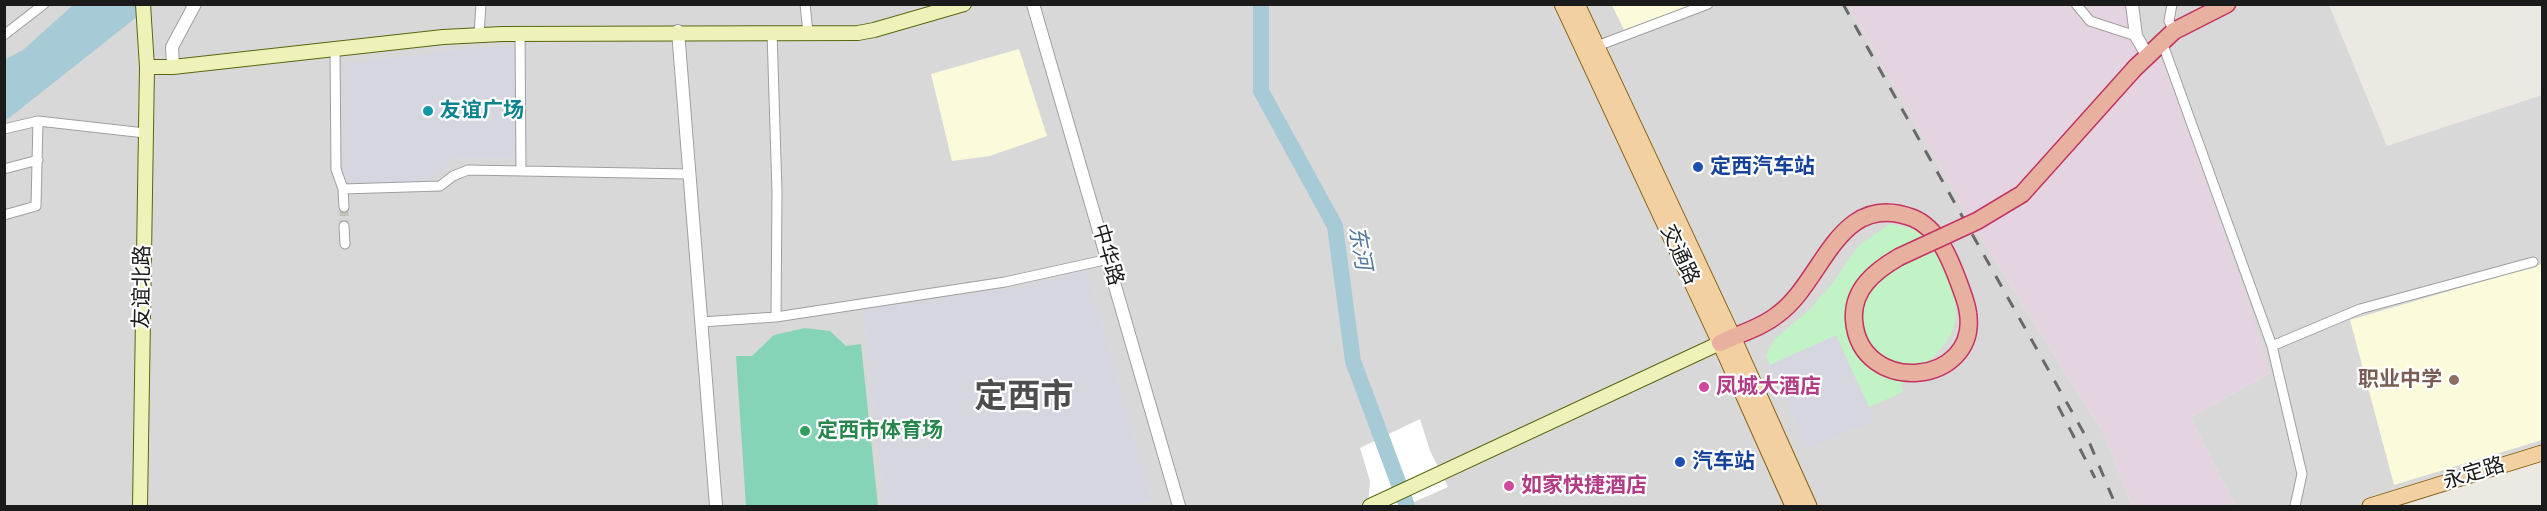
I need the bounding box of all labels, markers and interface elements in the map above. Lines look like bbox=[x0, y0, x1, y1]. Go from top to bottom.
place label: 友谊广场 bbox=[440, 98, 524, 124]
marker: 友谊广场 bbox=[421, 104, 435, 118]
place label: 定西汽车站 bbox=[1710, 154, 1815, 180]
marker: 定西汽车站 bbox=[1691, 160, 1705, 174]
street label: 中华路 bbox=[1086, 221, 1128, 289]
street label: 交通路 bbox=[1654, 221, 1704, 289]
water label: 东河 bbox=[1342, 224, 1376, 272]
street label: 友谊北路 bbox=[130, 245, 156, 329]
place label: 职业中学 bbox=[2358, 367, 2442, 393]
marker: 职业中学 bbox=[2447, 373, 2461, 387]
place label: 凤城大酒店 bbox=[1716, 374, 1821, 400]
district label: 定西市 bbox=[975, 378, 1073, 418]
marker: 凤城大酒店 bbox=[1697, 380, 1711, 394]
place label: 定西市体育场 bbox=[817, 418, 943, 444]
marker: 定西市体育场 bbox=[798, 424, 812, 438]
place label: 汽车站 bbox=[1692, 449, 1755, 475]
street label: 永定路 bbox=[2440, 453, 2508, 495]
marker: 汽车站 bbox=[1673, 455, 1687, 469]
place label: 如家快捷酒店 bbox=[1521, 473, 1647, 499]
marker: 如家快捷酒店 bbox=[1502, 479, 1516, 493]

